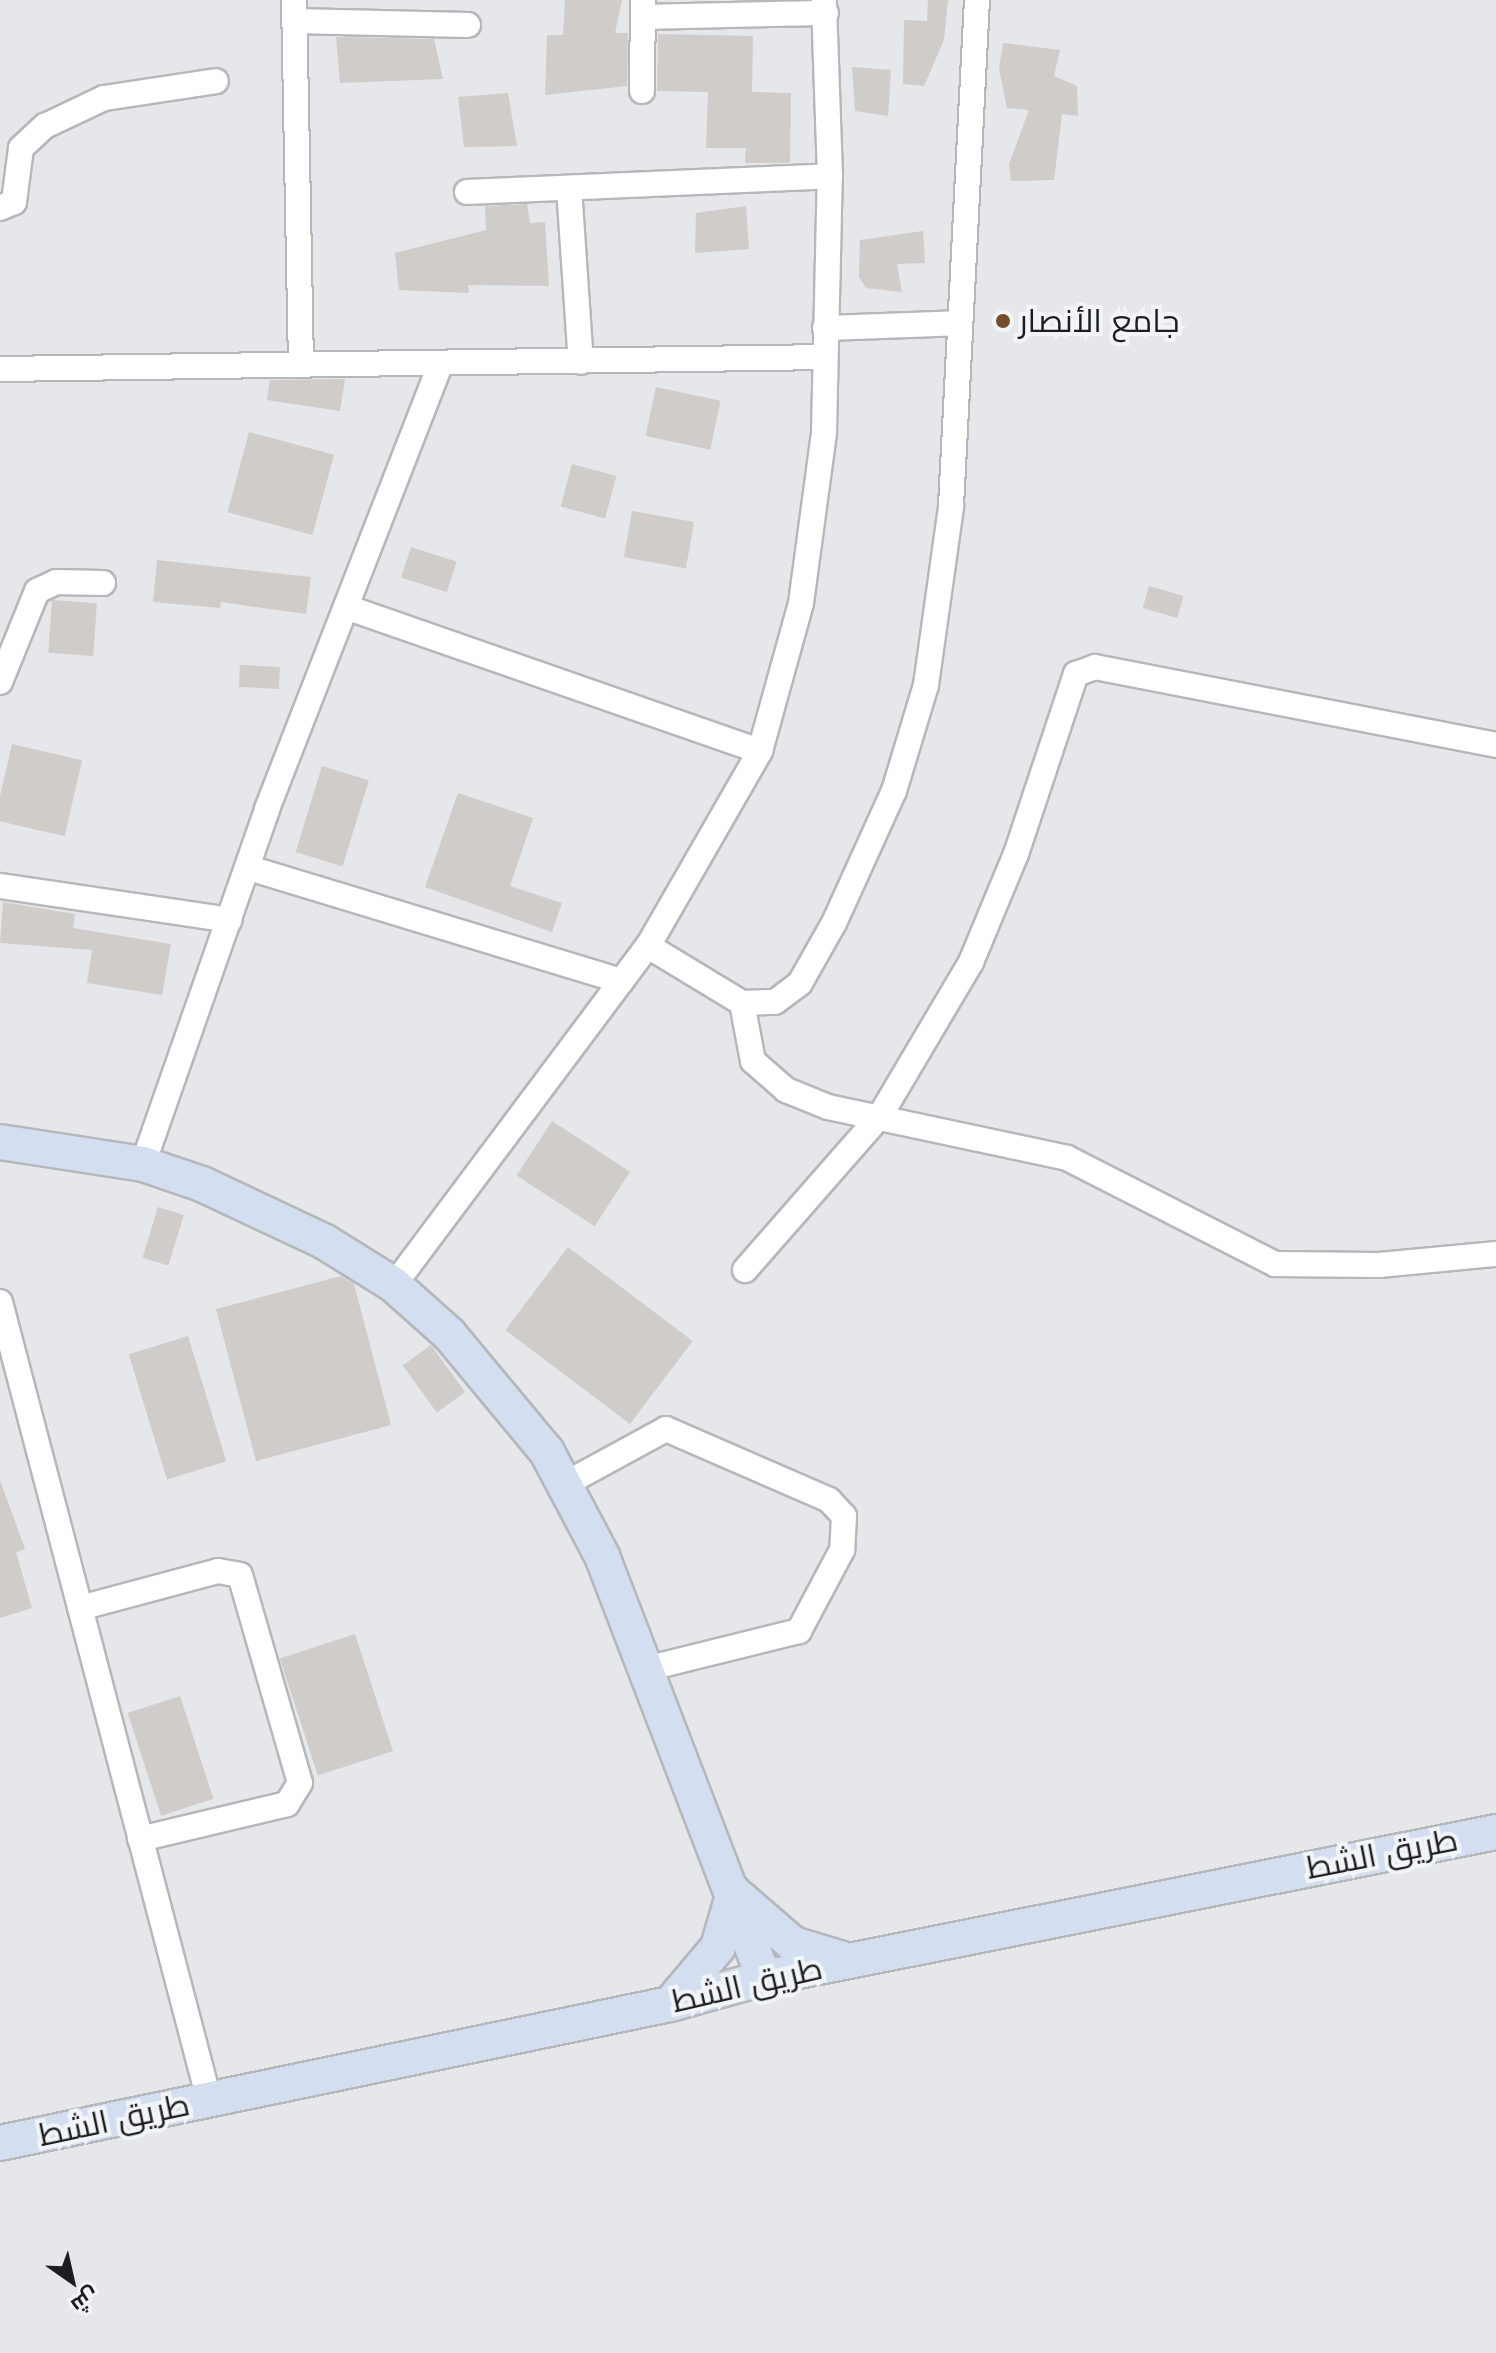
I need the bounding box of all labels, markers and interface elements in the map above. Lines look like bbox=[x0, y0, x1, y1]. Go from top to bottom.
place label: جامع الأنصار bbox=[1019, 302, 1179, 340]
marker: جامع الأنصار bbox=[994, 312, 1012, 330]
street label: طريق الشط bbox=[1303, 1821, 1461, 1887]
street label: طريق الشط bbox=[668, 1949, 826, 2021]
street label: طريق الشط bbox=[35, 2085, 193, 2155]
north arrow bbox=[32, 2241, 112, 2321]
text: ش bbox=[65, 2280, 106, 2322]

